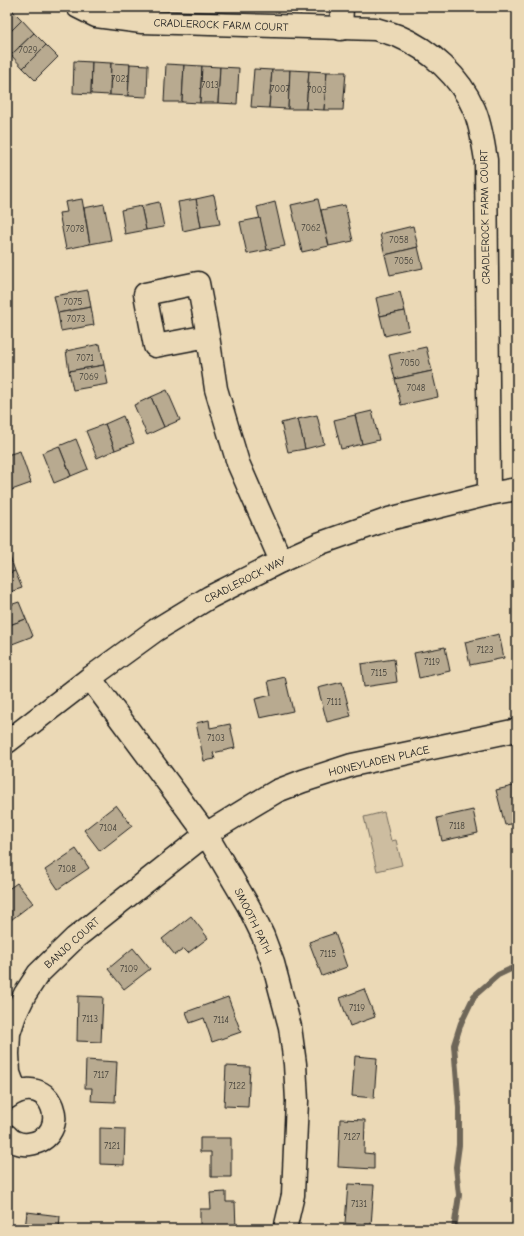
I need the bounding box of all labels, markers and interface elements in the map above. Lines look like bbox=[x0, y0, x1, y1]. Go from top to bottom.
street label: CRADLEROCK FARM COURT bbox=[153, 16, 289, 34]
house number: 7029 bbox=[18, 45, 38, 55]
house number: 7021 bbox=[111, 74, 129, 84]
house number: 7013 bbox=[201, 80, 219, 90]
house number: 7007 bbox=[270, 84, 290, 94]
house number: 7003 bbox=[307, 85, 327, 95]
street label: CRADLEROCK FARM COURT bbox=[477, 149, 493, 284]
house number: 7062 bbox=[301, 223, 321, 233]
house number: 7078 bbox=[66, 224, 85, 234]
house number: 7058 bbox=[389, 235, 409, 245]
house number: 7056 bbox=[394, 256, 414, 266]
house number: 7075 bbox=[64, 297, 83, 307]
house number: 7073 bbox=[67, 314, 85, 324]
house number: 7071 bbox=[76, 353, 94, 363]
house number: 7050 bbox=[400, 358, 420, 368]
house number: 7069 bbox=[79, 372, 99, 382]
house number: 7048 bbox=[407, 383, 426, 393]
street label: CRADLEROCK WAY bbox=[202, 554, 289, 606]
house number: 7123 bbox=[476, 645, 494, 655]
house number: 7119 bbox=[424, 657, 440, 667]
house number: 7115 bbox=[371, 668, 387, 678]
house number: 7111 bbox=[327, 697, 342, 707]
house number: 7103 bbox=[207, 733, 225, 743]
street label: HONEYLADEN PLACE bbox=[327, 743, 431, 779]
house number: 7118 bbox=[449, 821, 465, 831]
house number: 7104 bbox=[99, 823, 117, 833]
house number: 7108 bbox=[58, 864, 76, 874]
street label: SMOOTH PATH bbox=[232, 886, 274, 956]
street label: BANJO COURT bbox=[42, 915, 103, 971]
house number: 7115 bbox=[320, 949, 336, 959]
house number: 7109 bbox=[120, 964, 138, 974]
house number: 7119 bbox=[349, 1003, 365, 1013]
house number: 7113 bbox=[82, 1014, 98, 1024]
house number: 7114 bbox=[213, 1015, 229, 1025]
house number: 7117 bbox=[93, 1070, 110, 1080]
house number: 7122 bbox=[228, 1081, 246, 1091]
house number: 7127 bbox=[344, 1132, 361, 1142]
house number: 7121 bbox=[104, 1141, 120, 1151]
house number: 7131 bbox=[351, 1199, 367, 1209]

